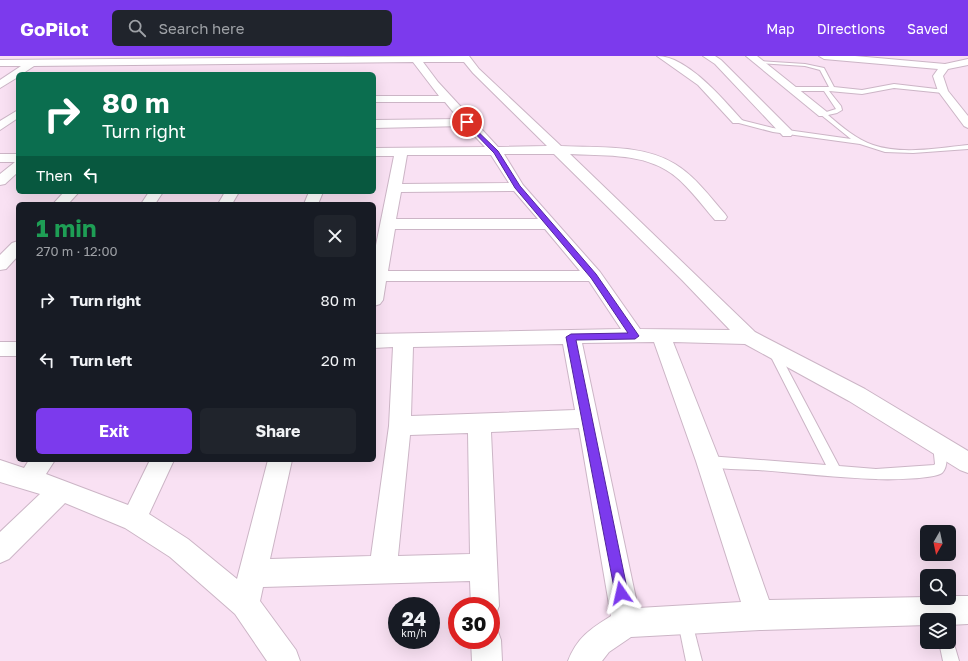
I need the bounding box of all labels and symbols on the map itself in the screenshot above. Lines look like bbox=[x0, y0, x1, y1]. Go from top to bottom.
pin bbox=[450, 105, 484, 139]
north arrow bbox=[920, 525, 956, 561]
position arrow bbox=[600, 572, 642, 614]
speed limit sign: 30 bbox=[448, 597, 500, 649]

